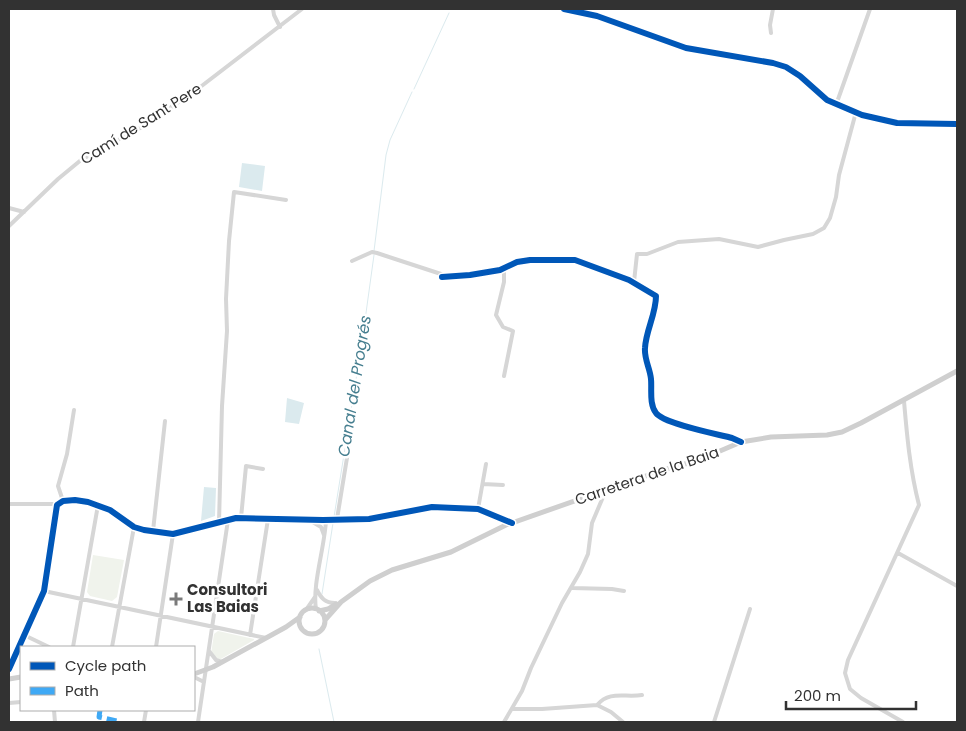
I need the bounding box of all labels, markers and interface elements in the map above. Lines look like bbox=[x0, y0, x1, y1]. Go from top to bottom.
street label: Camí de Sant Pere bbox=[76, 78, 205, 169]
water label: Canal del Progrés bbox=[332, 314, 377, 458]
street label: Carretera de la Baia bbox=[572, 441, 722, 510]
place label: Consultori Las Baias bbox=[187, 579, 268, 617]
marker: Consultori Las Baias bbox=[169, 592, 183, 606]
legend bbox=[20, 646, 195, 711]
text: Cycle path bbox=[65, 655, 146, 676]
scale bar bbox=[786, 678, 916, 710]
text: Path bbox=[65, 680, 99, 701]
text: 200 m bbox=[794, 685, 841, 706]

